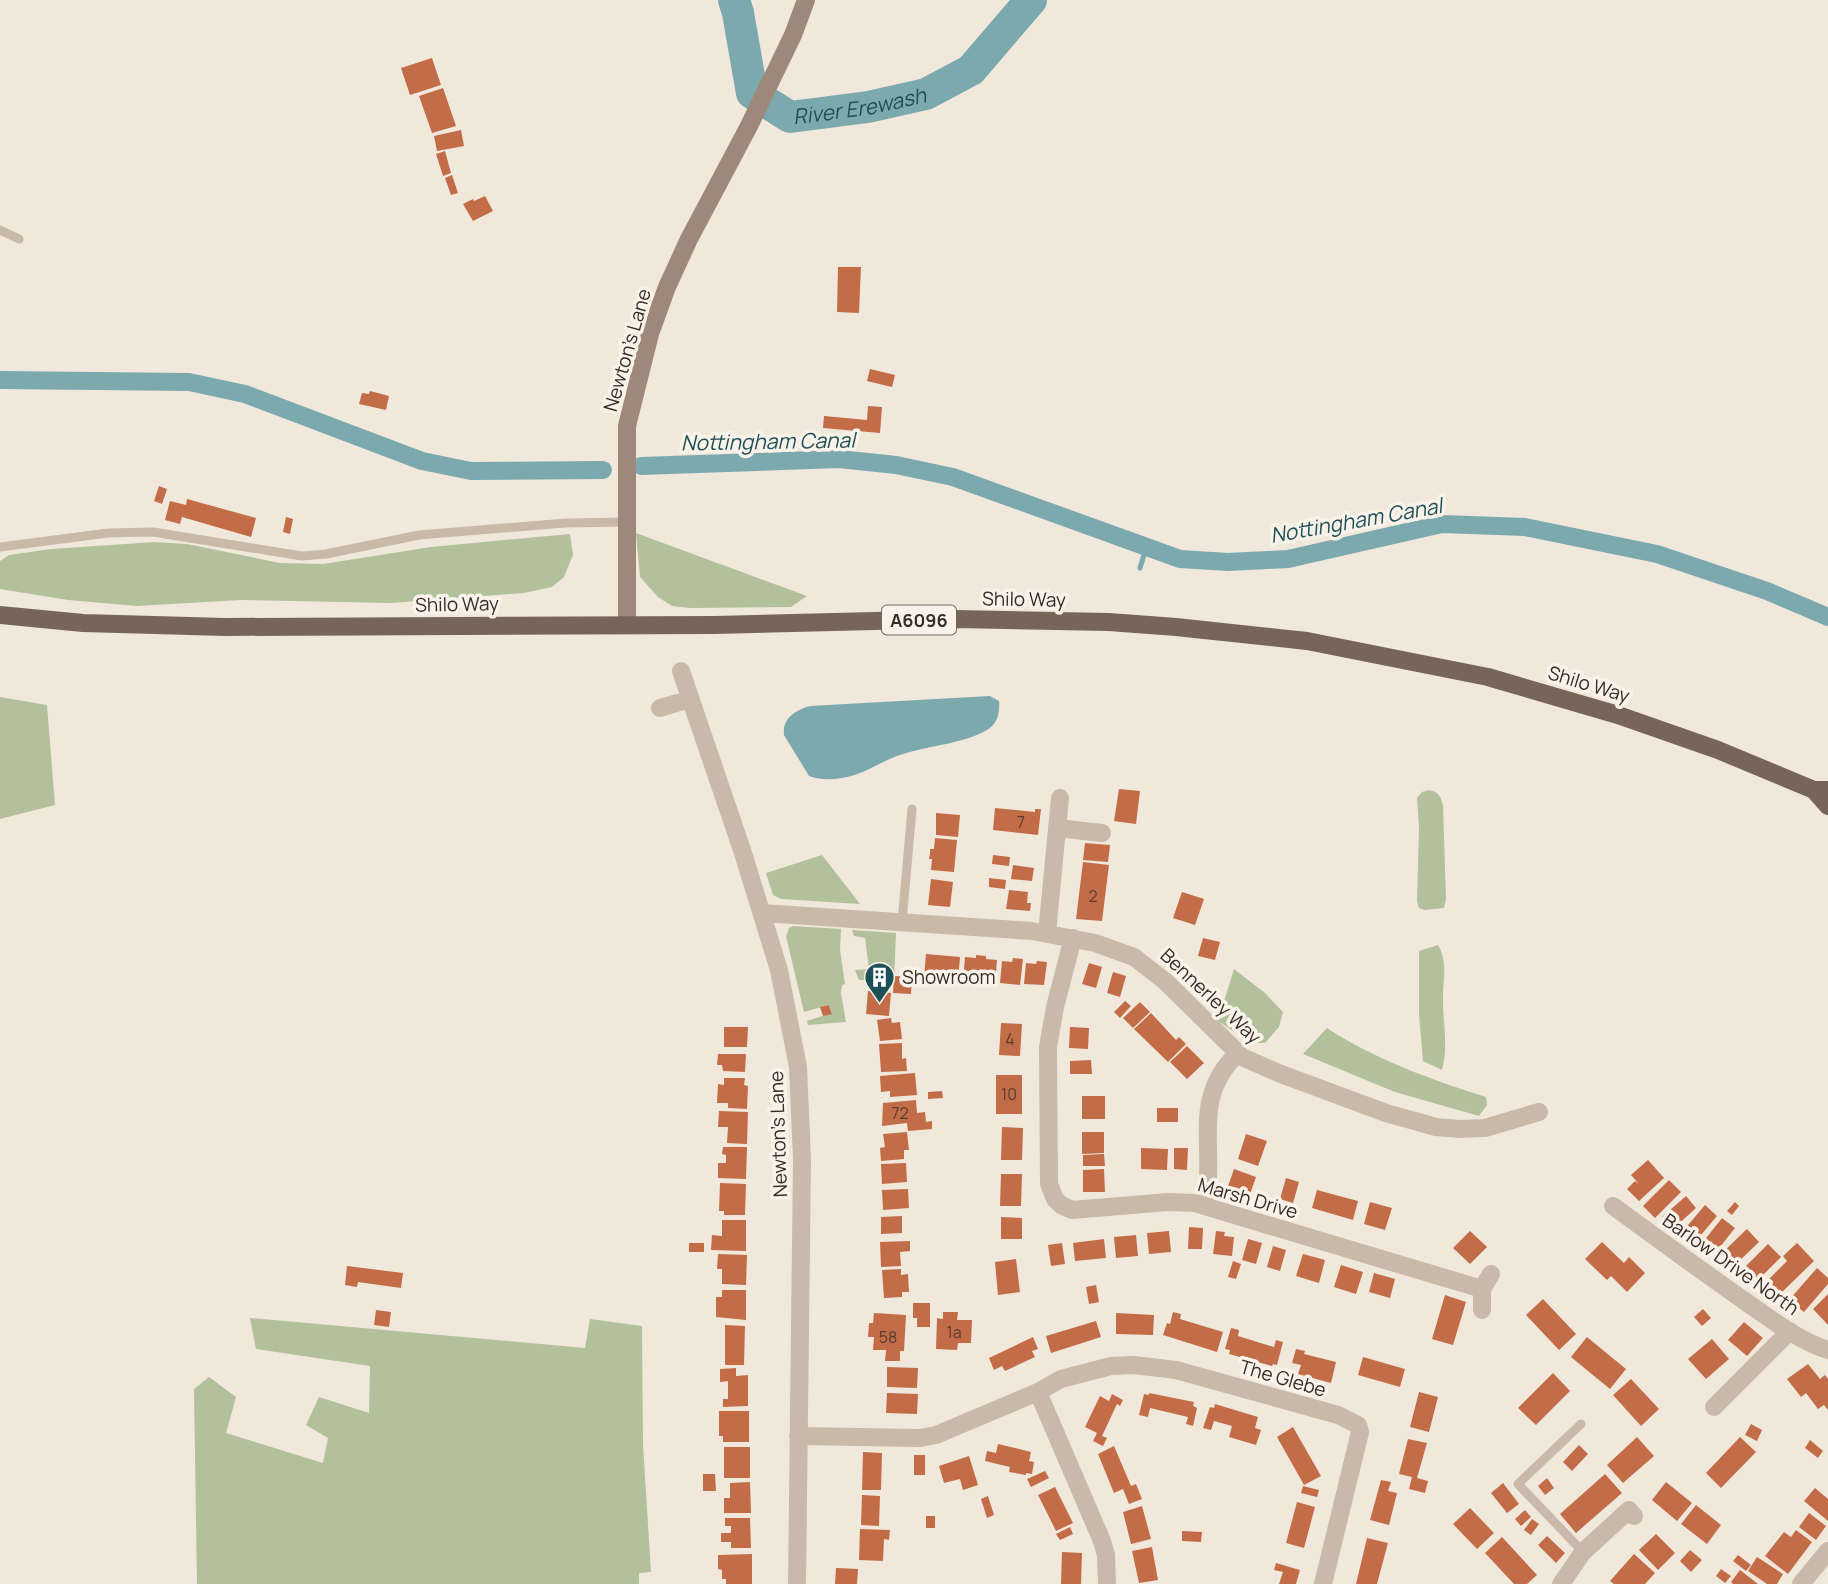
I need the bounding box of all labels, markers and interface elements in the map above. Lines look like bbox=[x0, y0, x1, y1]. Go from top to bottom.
water label: River Erewash bbox=[791, 80, 930, 130]
street label: Newton's Lane bbox=[597, 286, 657, 414]
water label: Nottingham Canal bbox=[681, 425, 858, 457]
water label: Nottingham Canal bbox=[1268, 491, 1447, 549]
street label: Shilo Way bbox=[982, 585, 1066, 613]
street label: Shilo Way bbox=[415, 590, 499, 618]
road number: A6096 bbox=[882, 606, 956, 634]
street label: Shilo Way bbox=[1545, 659, 1633, 709]
house number: 7 bbox=[1017, 811, 1025, 833]
house number: 2 bbox=[1088, 885, 1098, 907]
street label: Bennerley Way bbox=[1155, 942, 1267, 1050]
building icon: Showroom bbox=[862, 960, 896, 1004]
place label: Showroom bbox=[902, 964, 996, 990]
house number: 4 bbox=[1005, 1028, 1015, 1050]
street label: Newton's Lane bbox=[763, 1070, 793, 1198]
house number: 10 bbox=[1001, 1083, 1017, 1105]
house number: 72 bbox=[891, 1102, 909, 1124]
street label: Marsh Drive bbox=[1195, 1171, 1301, 1225]
street label: Barlow Drive North bbox=[1658, 1207, 1804, 1321]
house number: 1a bbox=[946, 1321, 962, 1343]
house number: 58 bbox=[879, 1326, 897, 1348]
street label: The Glebe bbox=[1237, 1353, 1329, 1403]

